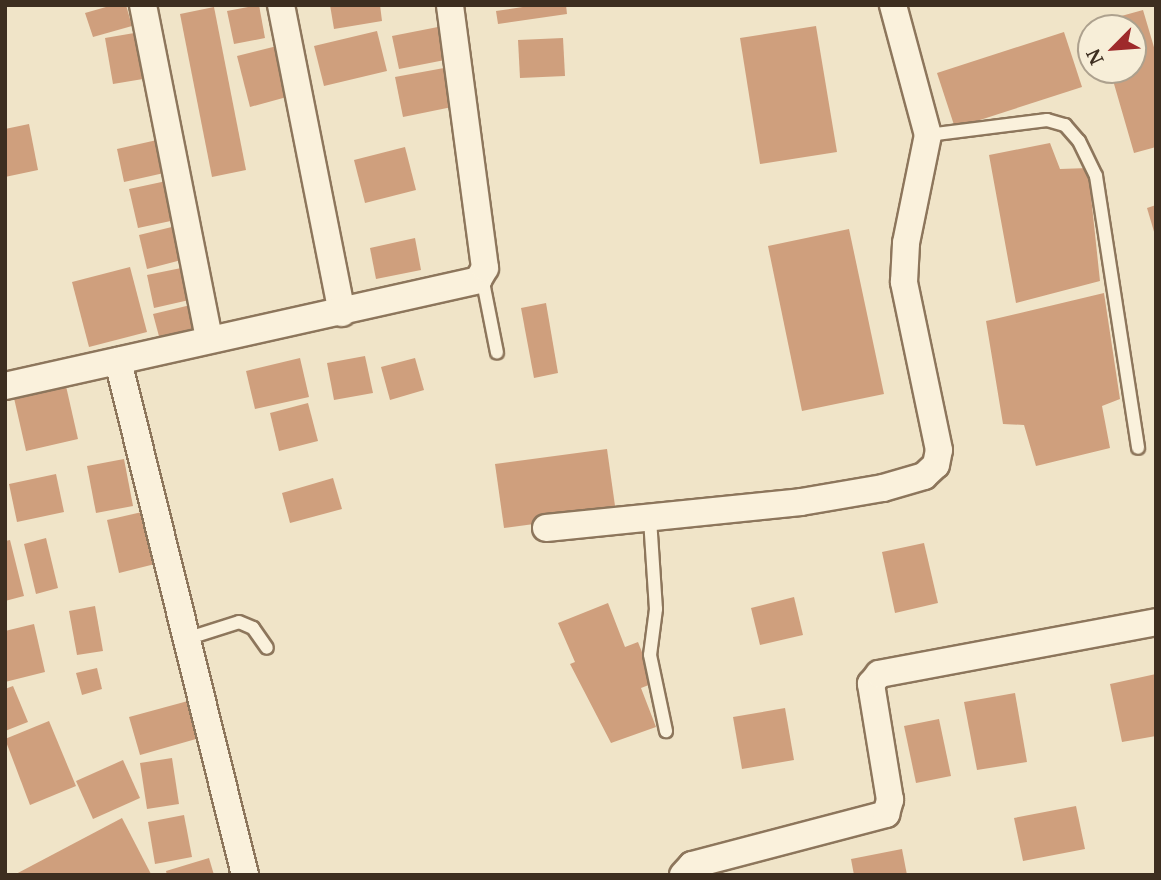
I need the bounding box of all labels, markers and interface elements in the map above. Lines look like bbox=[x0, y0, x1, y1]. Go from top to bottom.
north arrow bbox=[1077, 14, 1147, 84]
text: N bbox=[1080, 45, 1110, 69]

